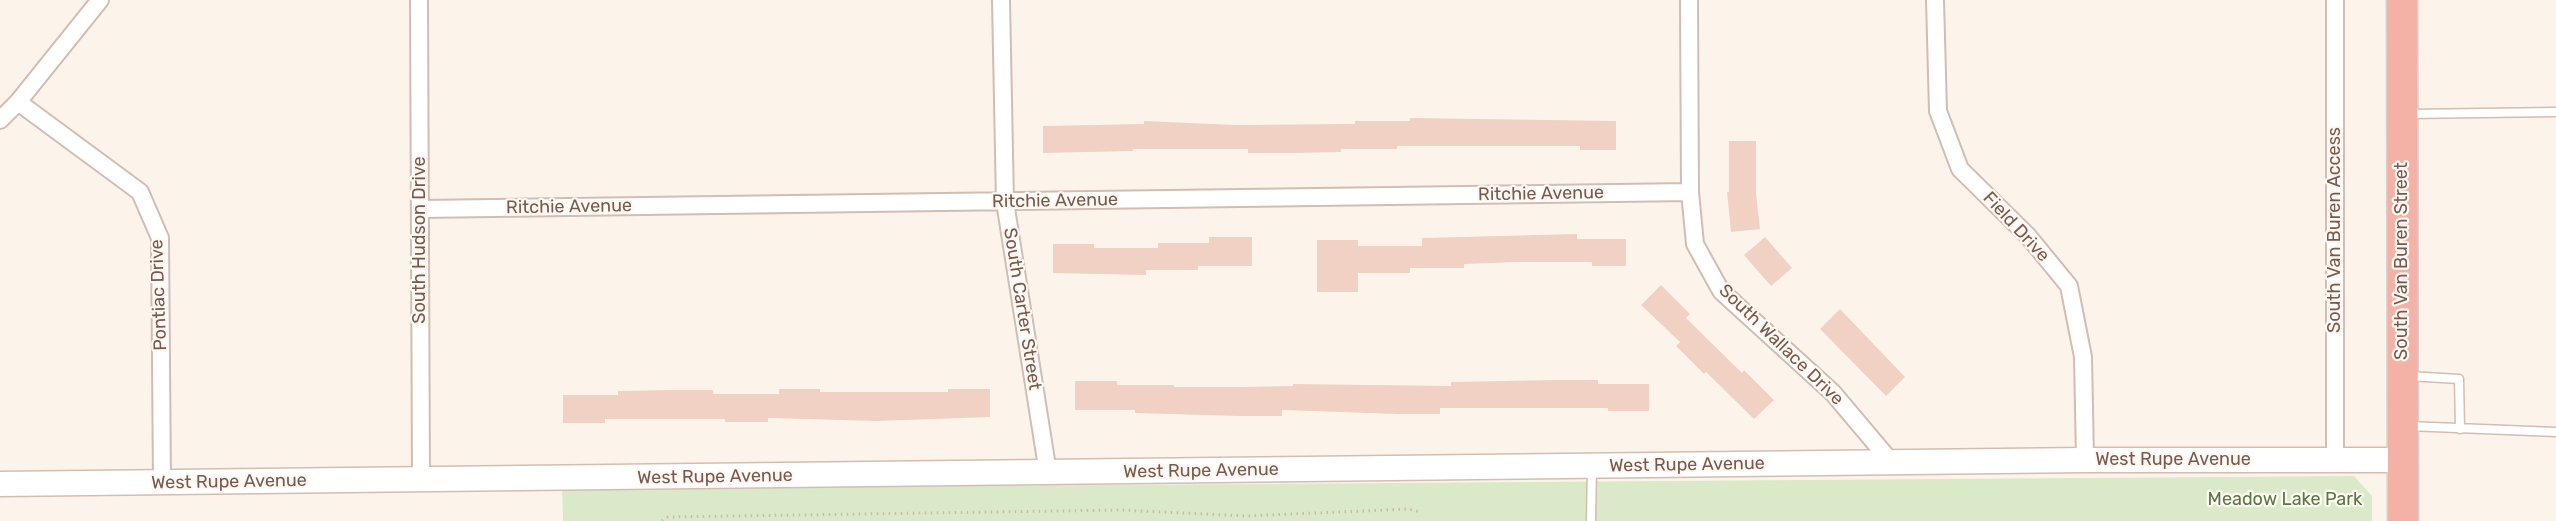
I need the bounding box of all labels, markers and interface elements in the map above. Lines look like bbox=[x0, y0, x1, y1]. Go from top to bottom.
street label: South Van Buren Access bbox=[2324, 127, 2346, 333]
street label: South Hudson Drive bbox=[409, 156, 431, 324]
street label: South Van Buren Street bbox=[2391, 162, 2413, 360]
street label: Ritchie Avenue bbox=[1478, 182, 1604, 206]
street label: Field Drive bbox=[1978, 188, 2054, 266]
street label: Ritchie Avenue bbox=[992, 189, 1118, 213]
street label: Ritchie Avenue bbox=[506, 195, 632, 219]
street label: South Carter Street bbox=[999, 226, 1045, 392]
street label: Pontiac Drive bbox=[146, 239, 172, 351]
street label: South Wallace Drive bbox=[1714, 280, 1848, 410]
street label: West Rupe Avenue bbox=[2095, 449, 2251, 471]
street label: West Rupe Avenue bbox=[1609, 453, 1765, 477]
street label: West Rupe Avenue bbox=[1123, 459, 1279, 483]
street label: West Rupe Avenue bbox=[637, 465, 793, 489]
street label: West Rupe Avenue bbox=[151, 470, 307, 494]
park label: Meadow Lake Park bbox=[2208, 489, 2362, 511]

